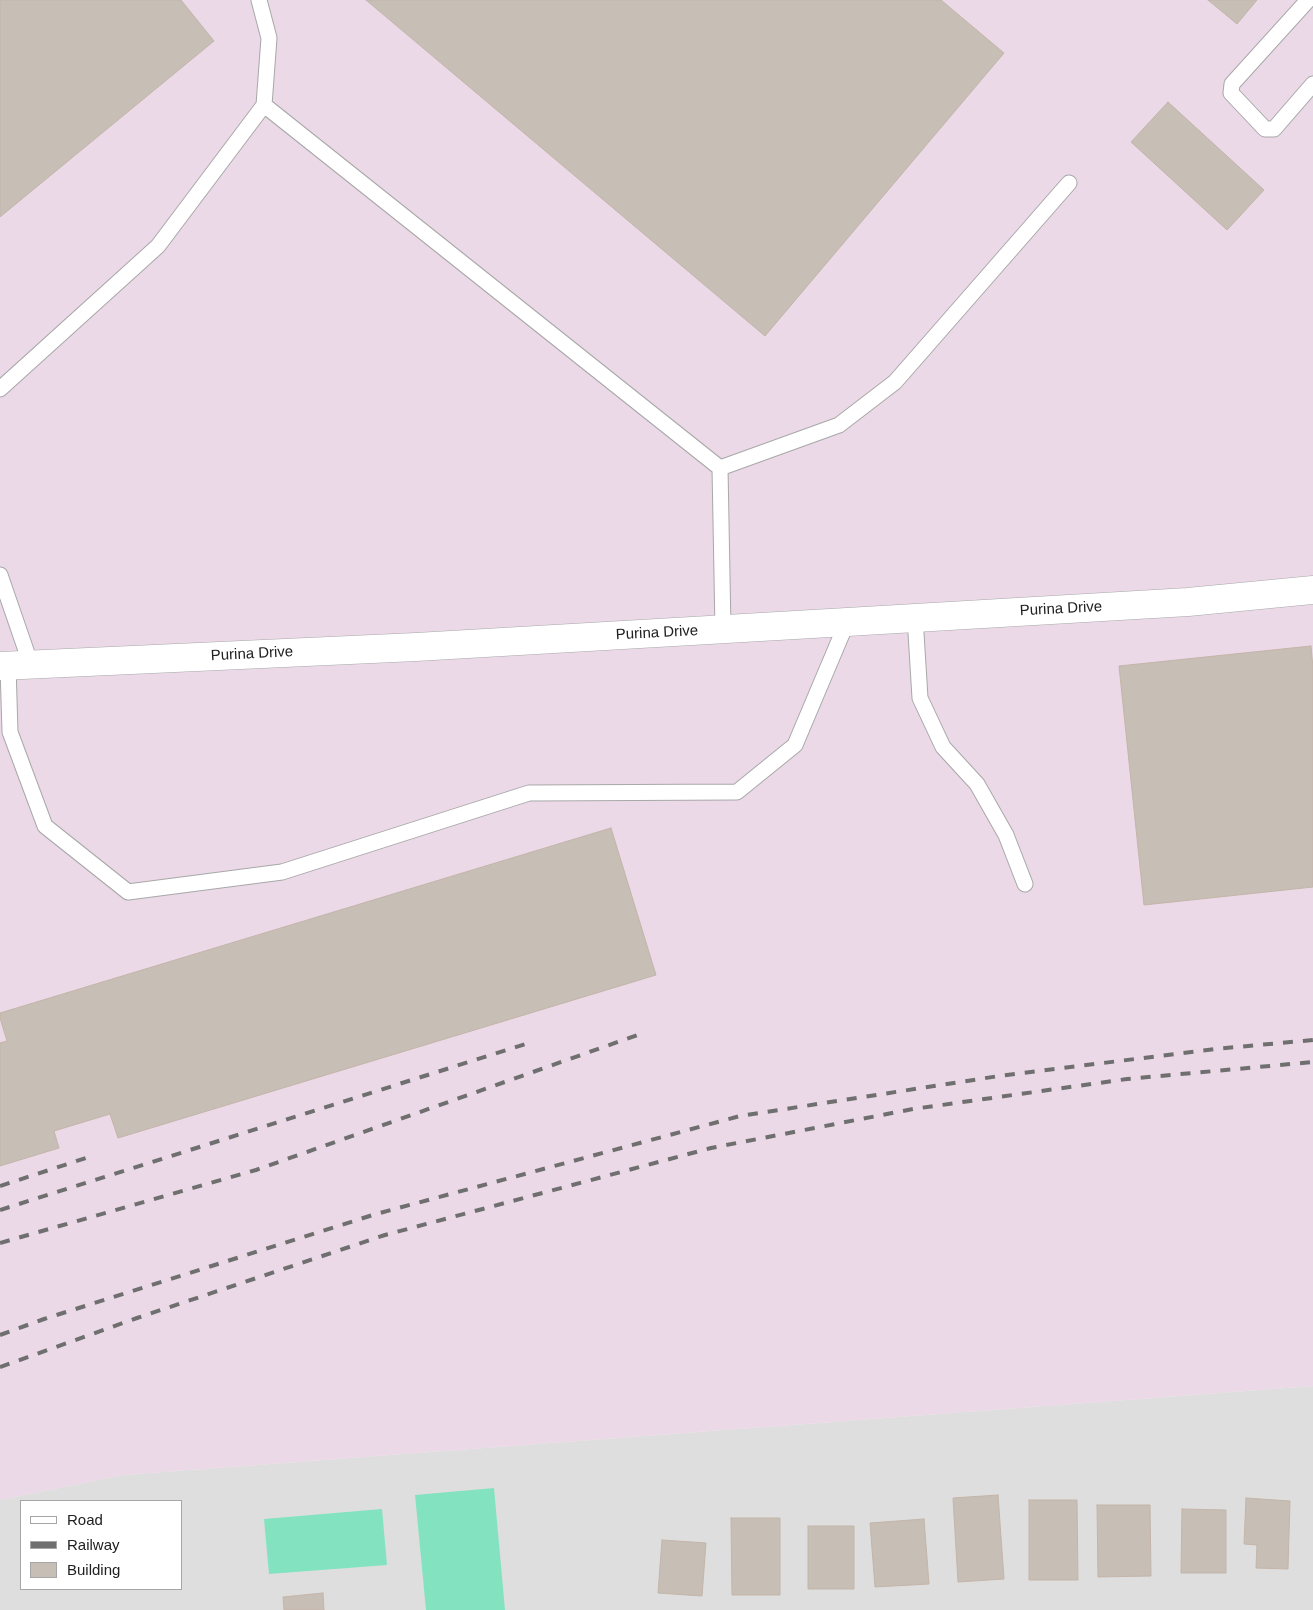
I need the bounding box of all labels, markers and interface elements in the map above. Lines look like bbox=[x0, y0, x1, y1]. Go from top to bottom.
street label: Purina Drive bbox=[1019, 598, 1103, 620]
street label: Purina Drive bbox=[615, 622, 699, 644]
street label: Purina Drive bbox=[210, 643, 294, 665]
legend bbox=[20, 1500, 182, 1590]
text: Road bbox=[67, 1511, 103, 1528]
text: Railway bbox=[67, 1536, 120, 1553]
text: Building bbox=[67, 1561, 120, 1578]

